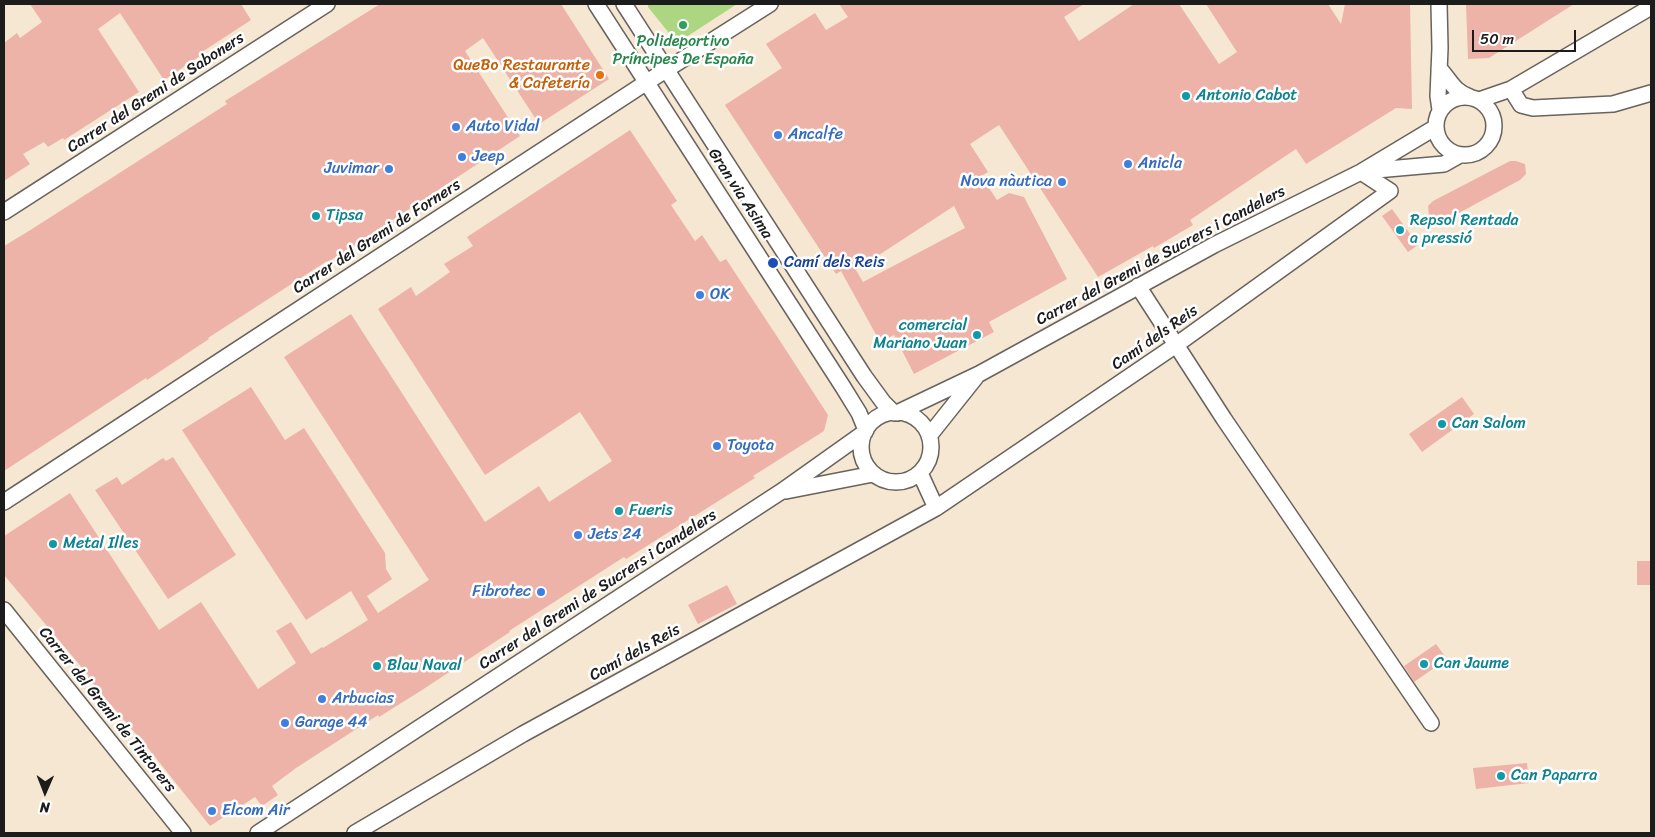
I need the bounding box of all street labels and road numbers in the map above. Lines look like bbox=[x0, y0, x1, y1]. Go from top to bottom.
street label: Carrer del Gremi de Saboners bbox=[64, 29, 248, 157]
street label: Gran via Asima bbox=[704, 145, 776, 243]
street label: Carrer del Gremi de Forners bbox=[290, 176, 464, 298]
street label: Carrer del Gremi de Sucrers i Candelers bbox=[1033, 182, 1289, 330]
street label: Camí dels Reis bbox=[1108, 301, 1202, 375]
street label: Carrer del Gremi de Sucrers i Candelers bbox=[476, 506, 720, 674]
street label: Camí dels Reis bbox=[586, 620, 684, 686]
street label: Carrer del Gremi de Tintorers bbox=[34, 623, 180, 797]

